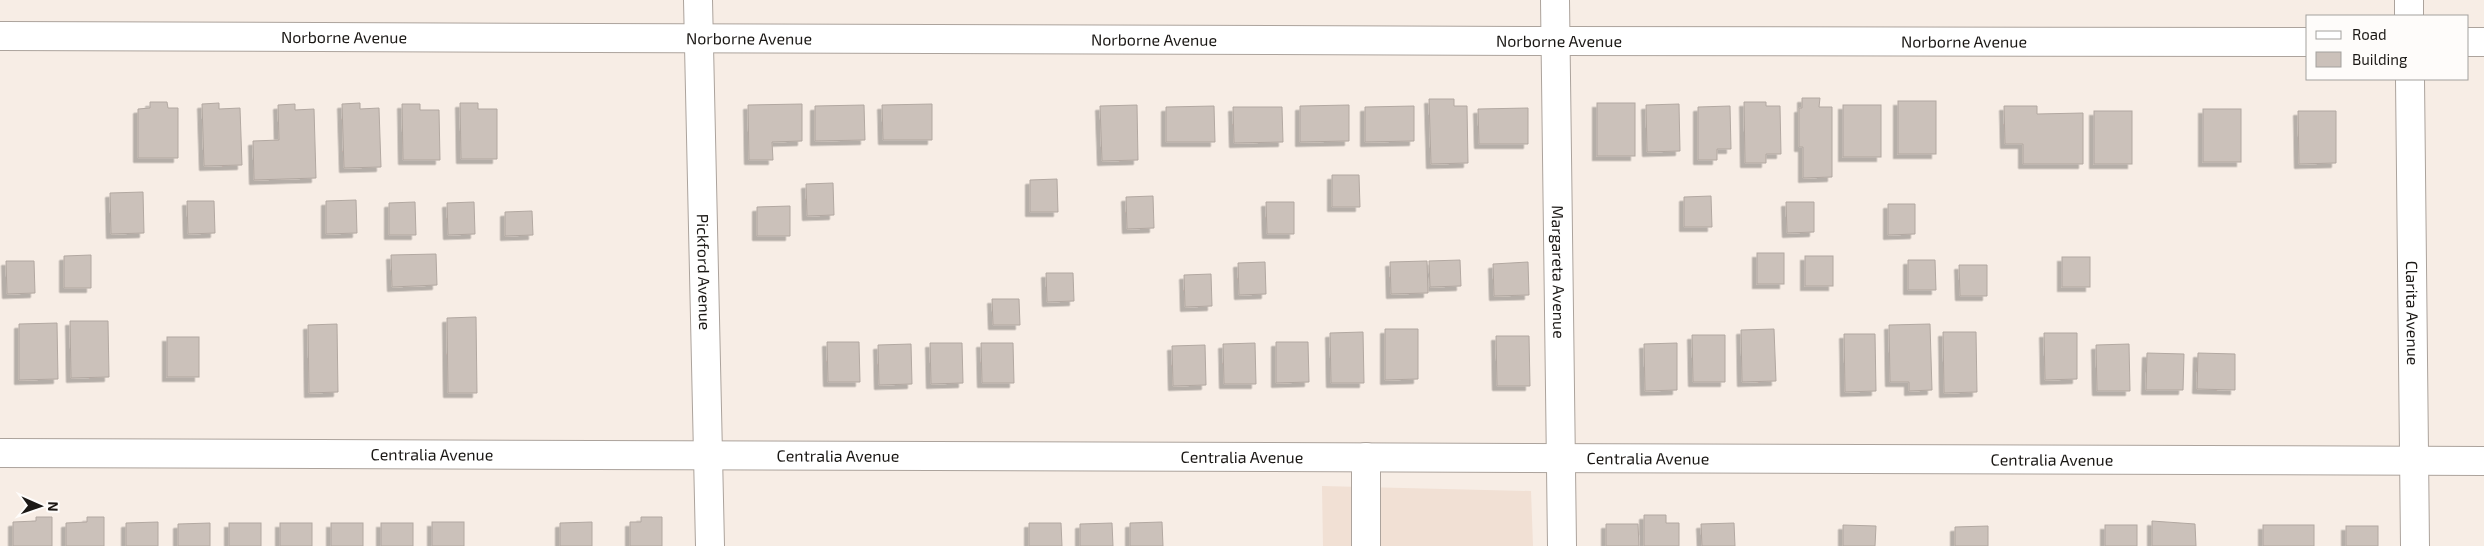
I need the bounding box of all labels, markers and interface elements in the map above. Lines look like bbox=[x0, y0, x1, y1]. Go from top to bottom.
legend bbox=[2306, 15, 2469, 80]
text: Road bbox=[2352, 25, 2387, 43]
street label: Norborne Avenue bbox=[281, 27, 407, 46]
street label: Norborne Avenue bbox=[686, 28, 812, 48]
street label: Norborne Avenue bbox=[1091, 30, 1217, 49]
street label: Norborne Avenue bbox=[1496, 31, 1622, 50]
street label: Norborne Avenue bbox=[1901, 31, 2027, 51]
text: Building bbox=[2352, 50, 2408, 68]
street label: Margareta Avenue bbox=[1549, 205, 1569, 339]
street label: Pickford Avenue bbox=[694, 213, 715, 330]
street label: Clarita Avenue bbox=[2403, 260, 2423, 365]
street label: Centralia Avenue bbox=[371, 444, 493, 464]
street label: Centralia Avenue bbox=[777, 446, 899, 465]
street label: Centralia Avenue bbox=[1181, 447, 1303, 466]
street label: Centralia Avenue bbox=[1587, 448, 1709, 468]
street label: Centralia Avenue bbox=[1991, 449, 2113, 469]
north arrow bbox=[15, 481, 65, 531]
text: N bbox=[45, 501, 62, 512]

